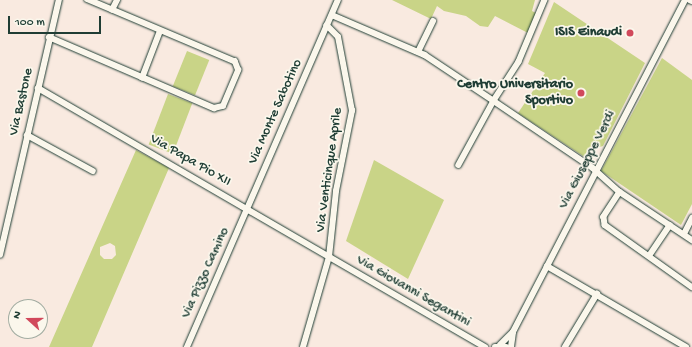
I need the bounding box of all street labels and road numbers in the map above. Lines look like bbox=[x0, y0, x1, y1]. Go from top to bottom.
street label: Via Monte Sabotino bbox=[245, 57, 307, 167]
street label: Via Bastone bbox=[6, 67, 38, 137]
street label: Via Venticinque Aprile bbox=[313, 107, 347, 233]
street label: Via Giuseppe Verdi bbox=[556, 108, 620, 212]
street label: Via Papa Pio XII bbox=[146, 131, 234, 191]
street label: Via Pizzo Camino bbox=[178, 225, 234, 321]
street label: Via Giovanni Segantini bbox=[353, 252, 473, 332]

